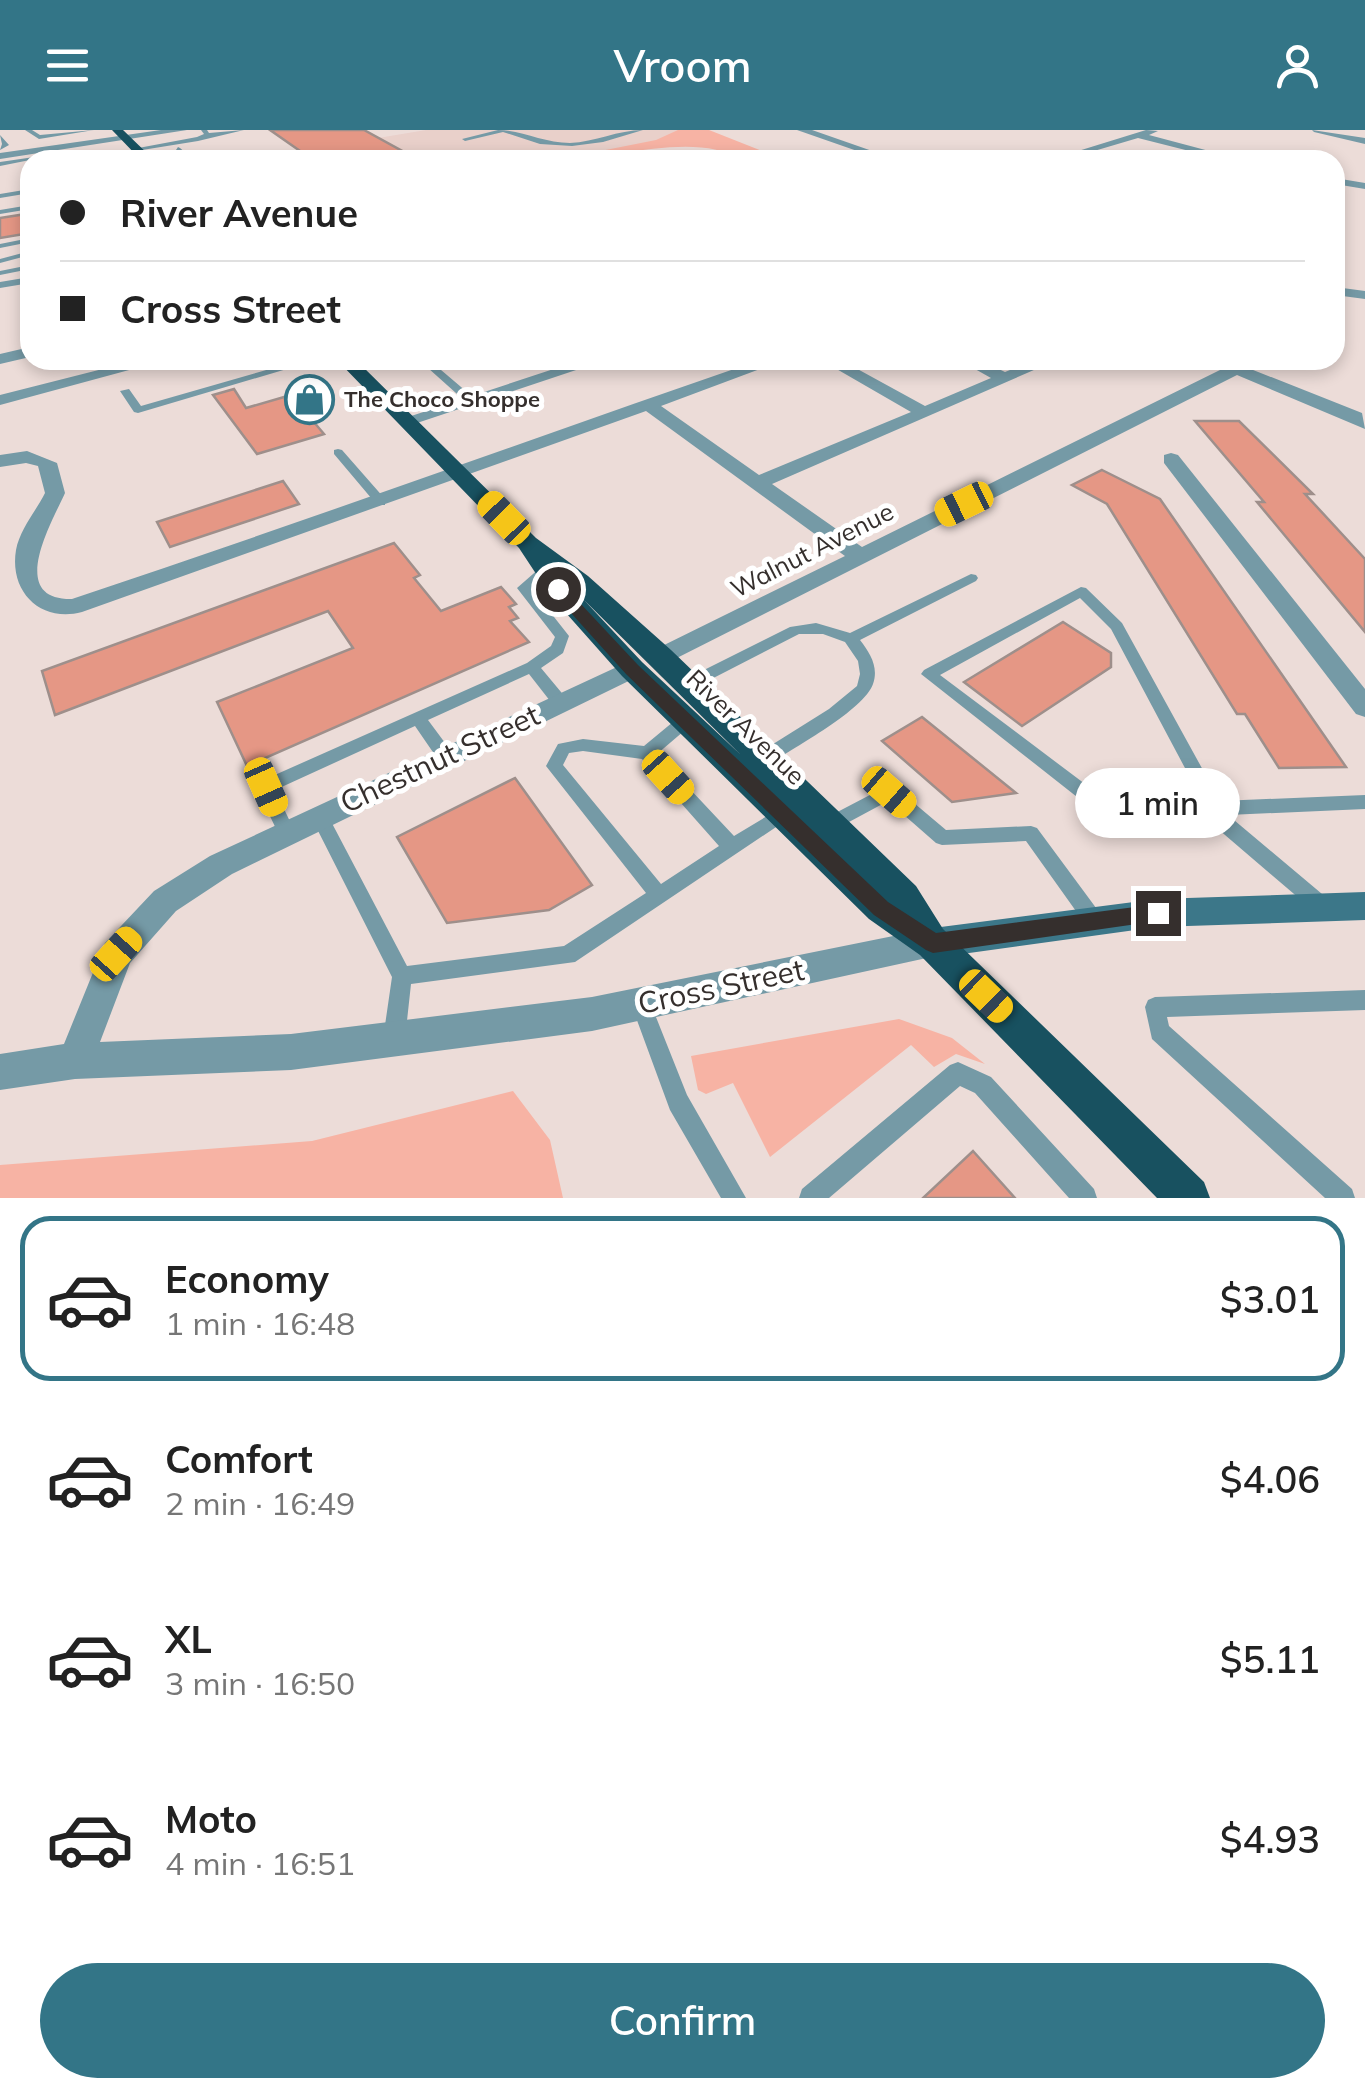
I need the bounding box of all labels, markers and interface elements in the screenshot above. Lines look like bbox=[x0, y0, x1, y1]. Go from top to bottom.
text: Vroom bbox=[613, 37, 752, 93]
icon: menu bbox=[40, 38, 95, 93]
icon: person bbox=[1270, 38, 1325, 93]
text: River Avenue bbox=[120, 189, 358, 237]
text: Cross Street bbox=[120, 285, 341, 333]
shop icon: The Choco Shoppe bbox=[283, 373, 335, 425]
place label: The Choco Shoppe bbox=[344, 385, 540, 413]
car bbox=[930, 477, 998, 531]
car bbox=[472, 486, 536, 550]
street label: Walnut Avenue bbox=[725, 495, 898, 604]
route start bbox=[536, 567, 581, 612]
street label: River Avenue bbox=[681, 662, 812, 791]
street label: Chestnut Street bbox=[334, 695, 545, 821]
car bbox=[637, 745, 699, 809]
car bbox=[240, 753, 292, 821]
car bbox=[857, 761, 921, 823]
callout: 1 min bbox=[1076, 768, 1240, 838]
text: 1 min bbox=[1116, 783, 1199, 823]
route end bbox=[1136, 891, 1181, 936]
car bbox=[85, 922, 147, 986]
street label: Cross Street bbox=[634, 950, 807, 1022]
car bbox=[954, 964, 1018, 1028]
icon: car bbox=[45, 1254, 135, 1344]
text: Economy bbox=[165, 1255, 329, 1303]
text: $3.01 bbox=[1220, 1275, 1320, 1323]
text: 1 min · 16:48 bbox=[165, 1303, 355, 1343]
icon: car bbox=[45, 1434, 135, 1524]
text: Comfort bbox=[165, 1435, 313, 1483]
text: $4.06 bbox=[1220, 1455, 1320, 1503]
text: 2 min · 16:49 bbox=[165, 1483, 355, 1523]
icon: car bbox=[45, 1614, 135, 1704]
text: XL bbox=[165, 1615, 212, 1663]
text: $5.11 bbox=[1220, 1635, 1320, 1683]
text: 3 min · 16:50 bbox=[165, 1663, 355, 1703]
icon: car bbox=[45, 1794, 135, 1884]
text: Moto bbox=[165, 1795, 257, 1843]
text: $4.93 bbox=[1220, 1815, 1320, 1863]
text: 4 min · 16:51 bbox=[165, 1843, 355, 1883]
button: Confirm bbox=[40, 1963, 1325, 2078]

